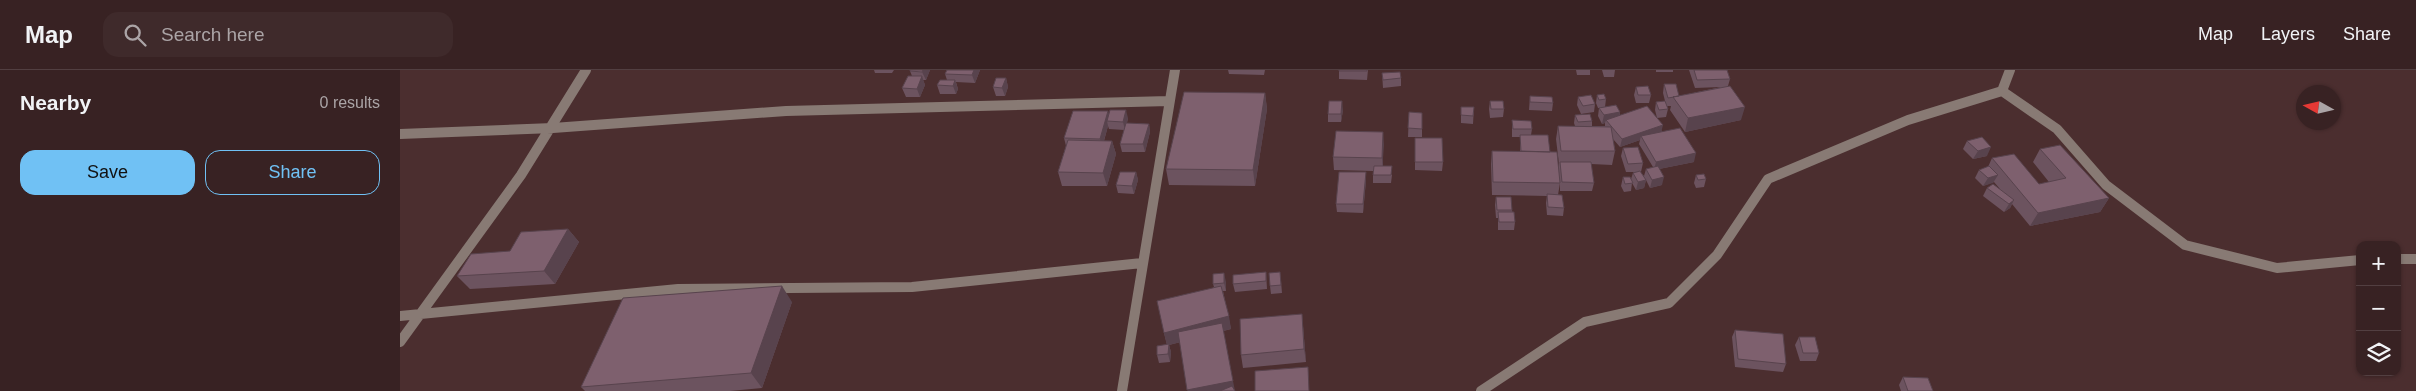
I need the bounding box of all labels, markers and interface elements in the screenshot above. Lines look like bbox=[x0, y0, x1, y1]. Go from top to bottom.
search box bbox=[103, 12, 453, 57]
text: Map bbox=[25, 21, 73, 48]
icon: search bbox=[121, 21, 149, 49]
text: Search here bbox=[161, 24, 265, 45]
text: Map bbox=[2198, 24, 2233, 44]
text: Layers bbox=[2261, 24, 2315, 44]
text: Share bbox=[2343, 24, 2391, 44]
north arrow bbox=[2296, 85, 2341, 130]
text: Nearby bbox=[20, 91, 91, 114]
text: 0 results bbox=[320, 94, 380, 111]
button: Save bbox=[20, 150, 195, 195]
button: Share bbox=[205, 150, 380, 195]
map controls bbox=[2356, 241, 2401, 376]
button: + bbox=[2356, 241, 2401, 286]
button: − bbox=[2356, 286, 2401, 331]
button: layers bbox=[2356, 331, 2401, 376]

